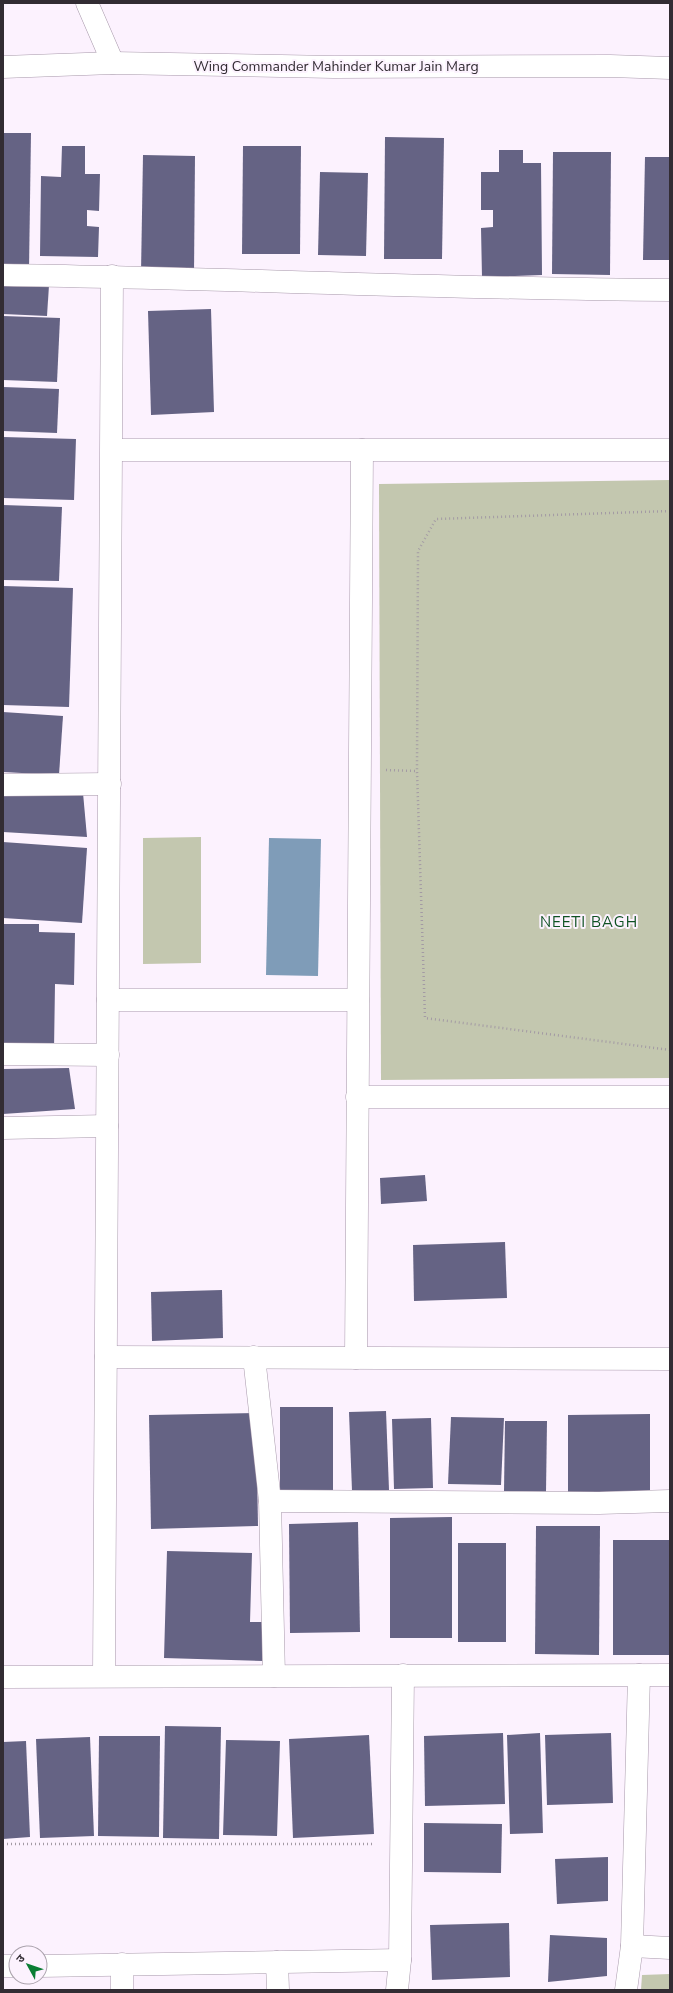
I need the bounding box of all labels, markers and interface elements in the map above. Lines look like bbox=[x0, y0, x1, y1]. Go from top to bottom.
street label: Wing Commander Mahinder Kumar Jain Marg bbox=[193, 57, 479, 76]
district label: NEETI BAGH bbox=[540, 912, 638, 932]
north arrow bbox=[8, 1945, 48, 1985]
text: उ bbox=[13, 1951, 29, 1966]

